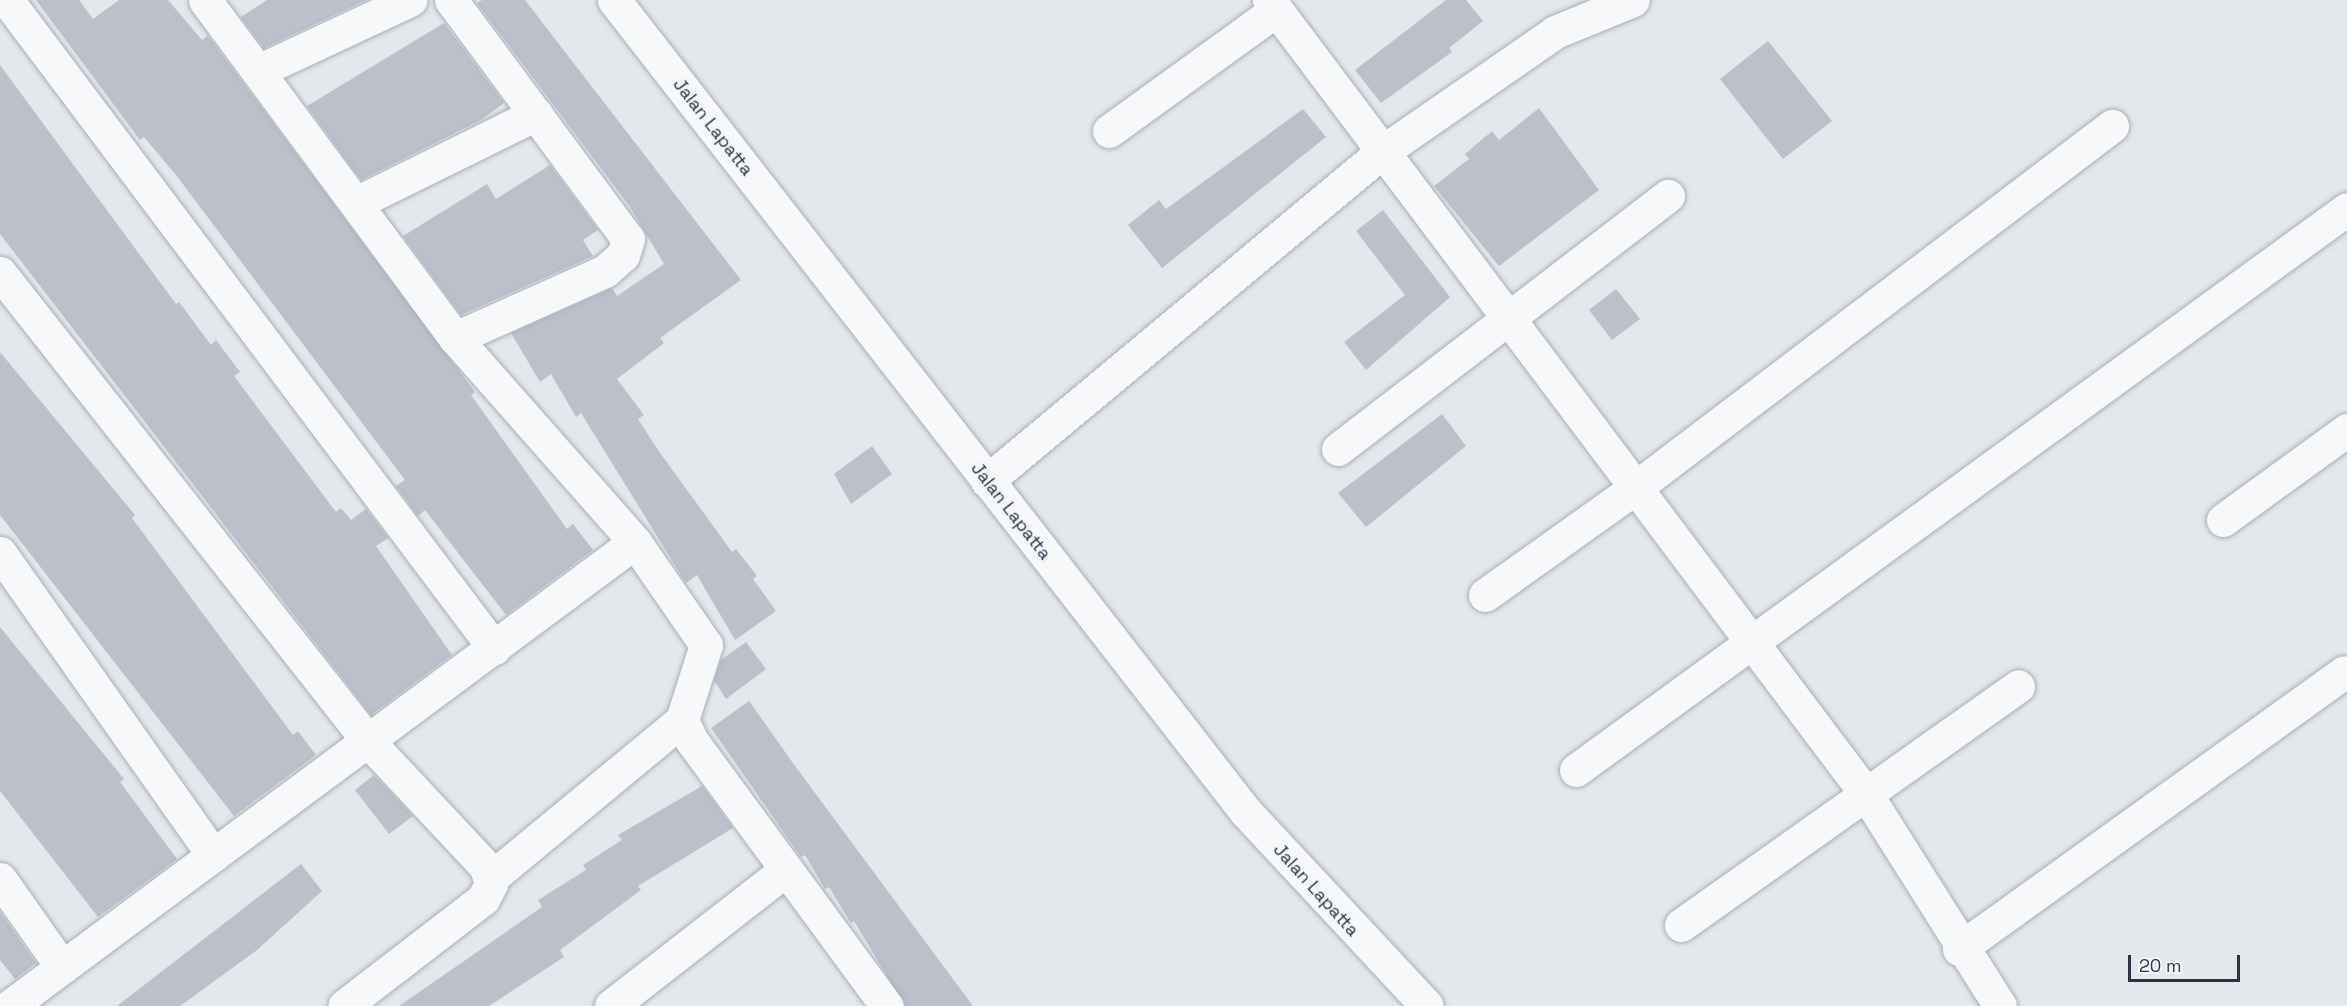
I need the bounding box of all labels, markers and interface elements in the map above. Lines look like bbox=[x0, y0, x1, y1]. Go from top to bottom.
street label: Jalan Lapatta bbox=[668, 74, 758, 180]
street label: Jalan Lapatta bbox=[966, 458, 1056, 564]
street label: Jalan Lapatta bbox=[1269, 839, 1363, 941]
scale bar bbox=[2131, 943, 2244, 981]
text: 20 m bbox=[2139, 954, 2182, 977]

